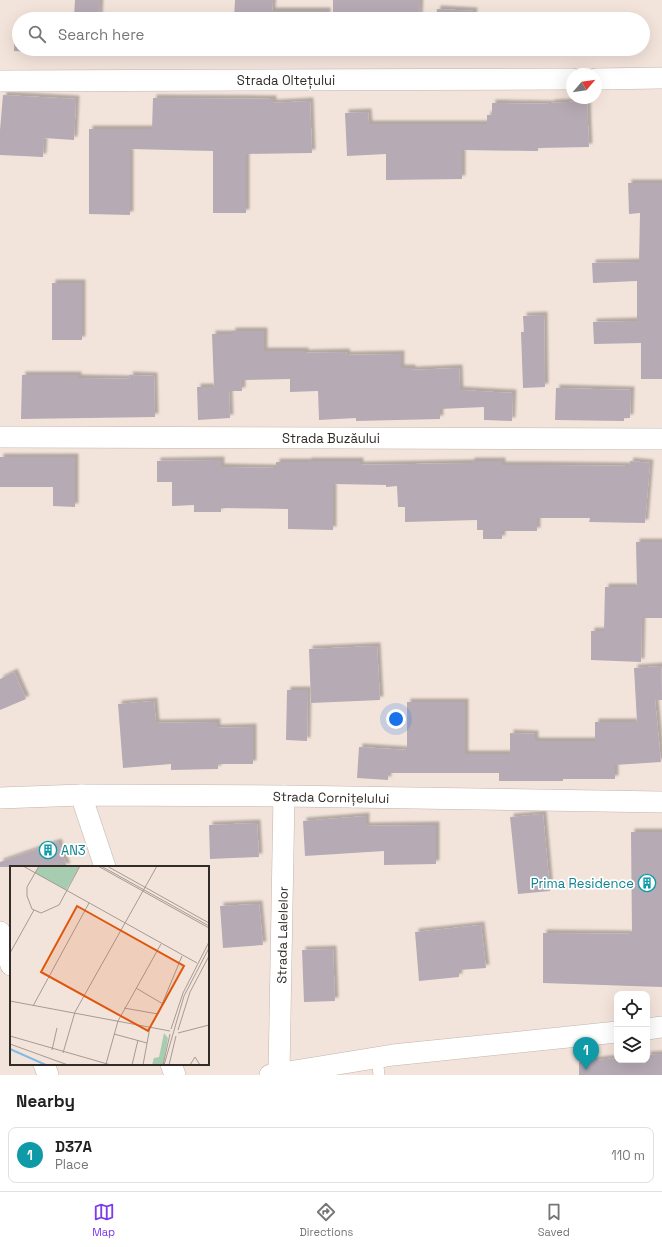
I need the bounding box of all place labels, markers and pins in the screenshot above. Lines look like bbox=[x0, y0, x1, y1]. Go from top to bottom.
building icon: AN3 bbox=[38, 840, 58, 860]
place label: AN3 bbox=[61, 842, 86, 859]
building icon: Prima Residence bbox=[637, 873, 657, 893]
place label: Prima Residence bbox=[531, 875, 634, 892]
pin: 1 bbox=[573, 1037, 599, 1070]

